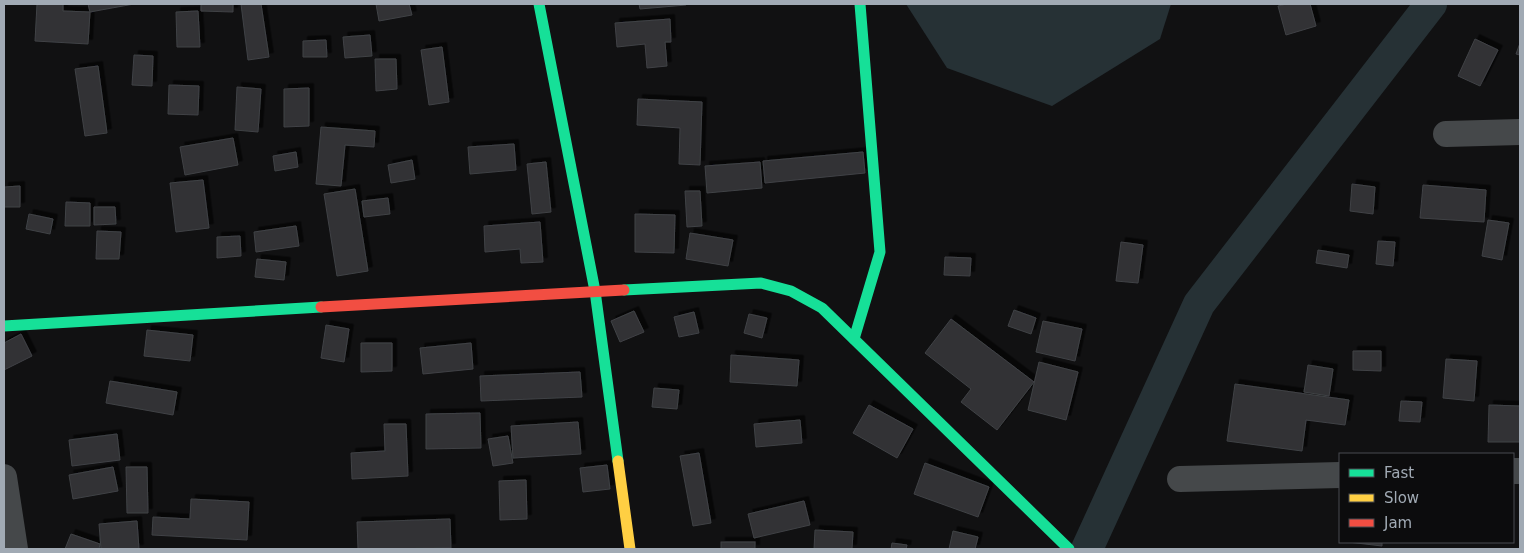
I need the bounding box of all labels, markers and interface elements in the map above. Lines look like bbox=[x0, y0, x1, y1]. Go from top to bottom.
legend bbox=[1339, 453, 1514, 543]
text: Fast bbox=[1384, 464, 1414, 482]
text: Slow bbox=[1384, 489, 1419, 507]
text: Jam bbox=[1383, 514, 1412, 532]

